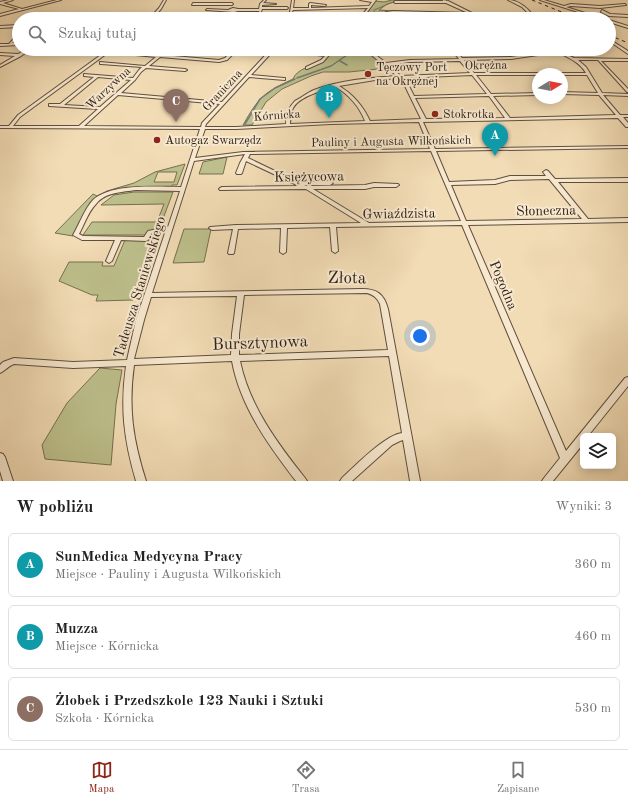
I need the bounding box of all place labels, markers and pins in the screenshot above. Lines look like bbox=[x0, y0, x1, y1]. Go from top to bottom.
place label: Tęczowy Port na Okrężnej bbox=[376, 62, 447, 88]
marker: Tęczowy Port na Okrężnej bbox=[363, 69, 373, 79]
pin: B bbox=[316, 85, 342, 118]
pin: C bbox=[163, 89, 189, 122]
marker: Stokrotka bbox=[430, 109, 440, 119]
place label: Stokrotka bbox=[443, 109, 494, 121]
pin: A bbox=[482, 123, 508, 156]
marker: Autogaz Swarzędz bbox=[152, 135, 162, 145]
place label: Autogaz Swarzędz bbox=[165, 135, 261, 147]

